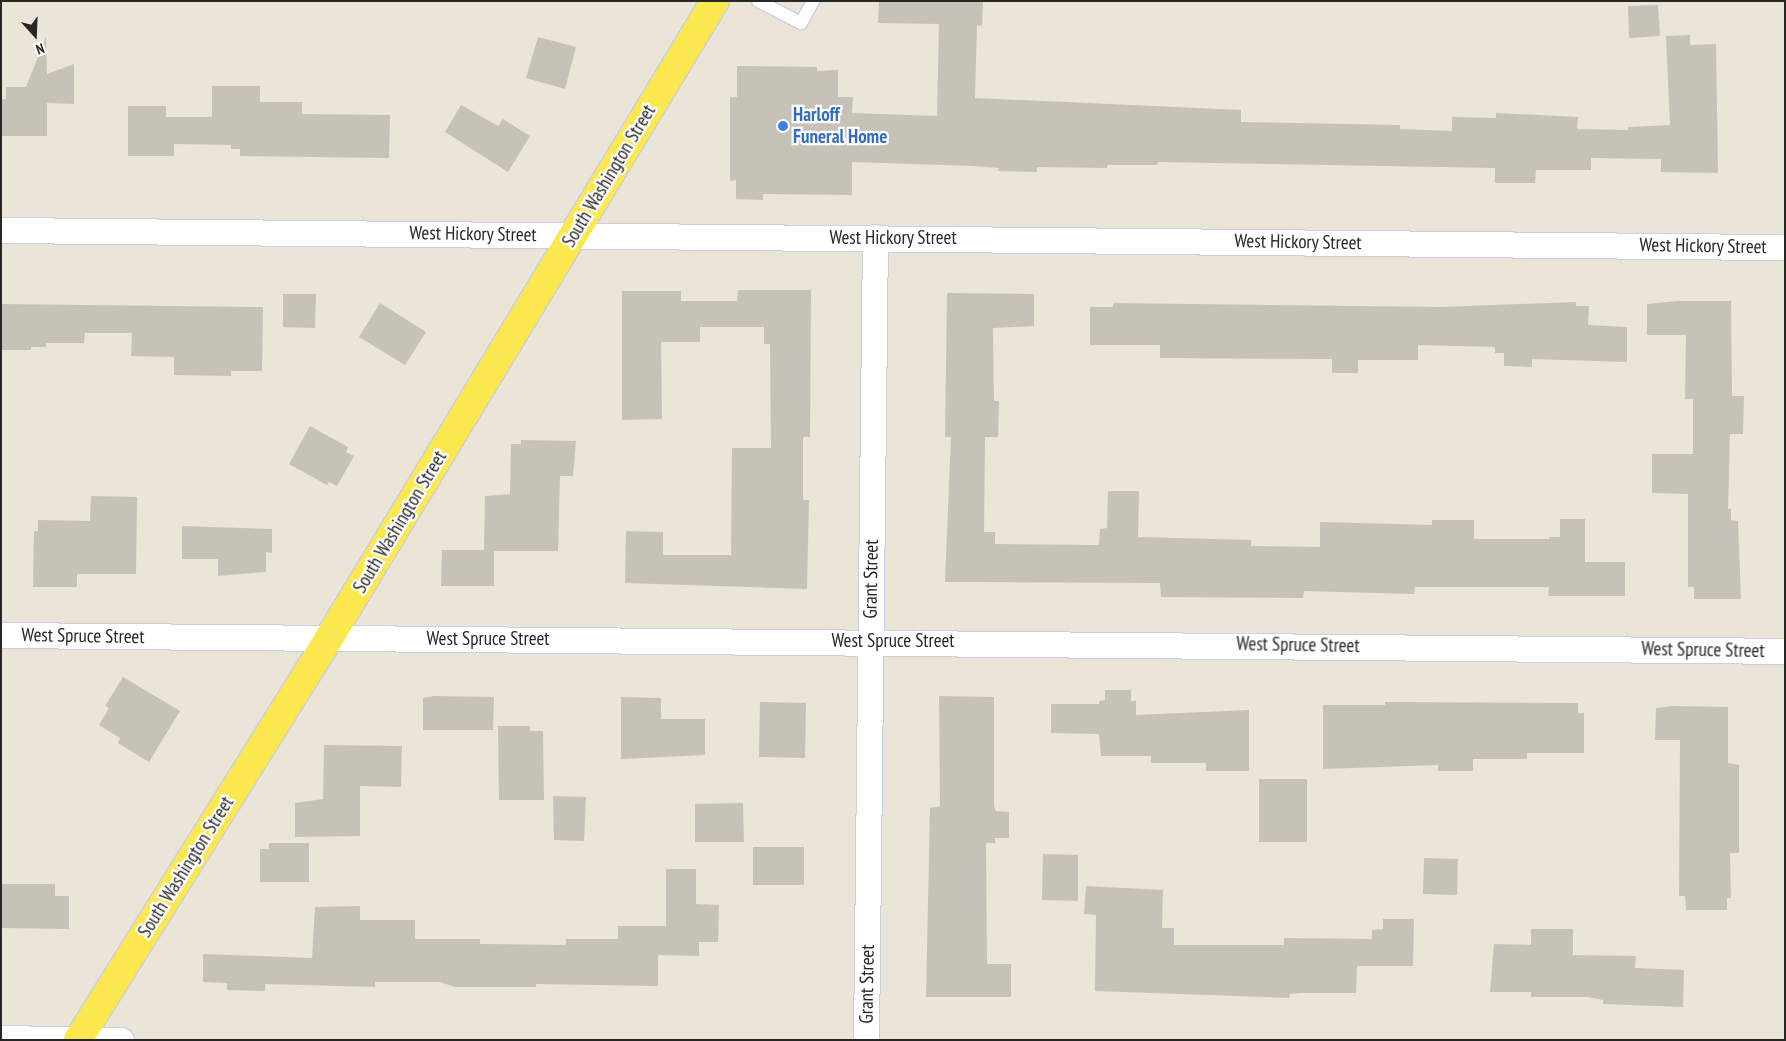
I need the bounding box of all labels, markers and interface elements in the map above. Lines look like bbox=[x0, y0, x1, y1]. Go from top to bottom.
north arrow bbox=[10, 10, 60, 60]
text: N bbox=[33, 39, 47, 59]
street label: South Washington Street bbox=[557, 101, 661, 251]
place label: Harloff Funeral Home bbox=[793, 104, 887, 148]
marker: Harloff Funeral Home bbox=[777, 120, 789, 132]
street label: West Hickory Street bbox=[409, 221, 537, 247]
street label: West Hickory Street bbox=[829, 227, 957, 249]
street label: West Hickory Street bbox=[1234, 229, 1362, 255]
street label: West Hickory Street bbox=[1639, 233, 1767, 259]
street label: South Washington Street bbox=[348, 447, 452, 597]
street label: Grant Street bbox=[859, 539, 883, 619]
street label: West Spruce Street bbox=[21, 624, 145, 648]
street label: West Spruce Street bbox=[426, 628, 550, 650]
street label: West Spruce Street bbox=[831, 630, 955, 652]
street label: West Spruce Street bbox=[1236, 633, 1360, 657]
street label: West Spruce Street bbox=[1641, 638, 1765, 662]
street label: South Washington Street bbox=[133, 792, 239, 942]
street label: Grant Street bbox=[855, 944, 879, 1024]

